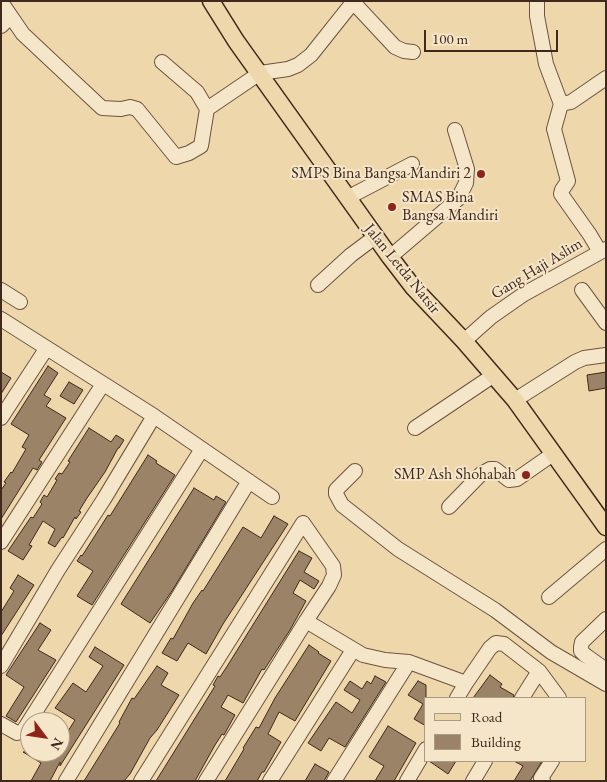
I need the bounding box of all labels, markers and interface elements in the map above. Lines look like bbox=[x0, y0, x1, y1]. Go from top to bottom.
scale bar bbox=[427, 20, 561, 52]
text: 100 m bbox=[432, 29, 468, 48]
place label: SMPS Bina Bangsa Mandiri 2 bbox=[291, 164, 471, 184]
marker: SMPS Bina Bangsa Mandiri 2 bbox=[475, 168, 487, 180]
place label: SMAS Bina Bangsa Mandiri bbox=[402, 188, 498, 226]
marker: SMAS Bina Bangsa Mandiri bbox=[386, 201, 398, 213]
street label: Jalan Letda Natsir bbox=[360, 220, 444, 318]
street label: Gang Haji Aslim bbox=[488, 234, 586, 304]
place label: SMP Ash Shohabah bbox=[394, 465, 516, 485]
marker: SMP Ash Shohabah bbox=[520, 469, 532, 481]
legend bbox=[424, 697, 587, 762]
text: Road bbox=[471, 707, 502, 726]
north arrow bbox=[20, 712, 70, 762]
text: Building bbox=[471, 732, 521, 751]
text: N bbox=[46, 735, 68, 754]

